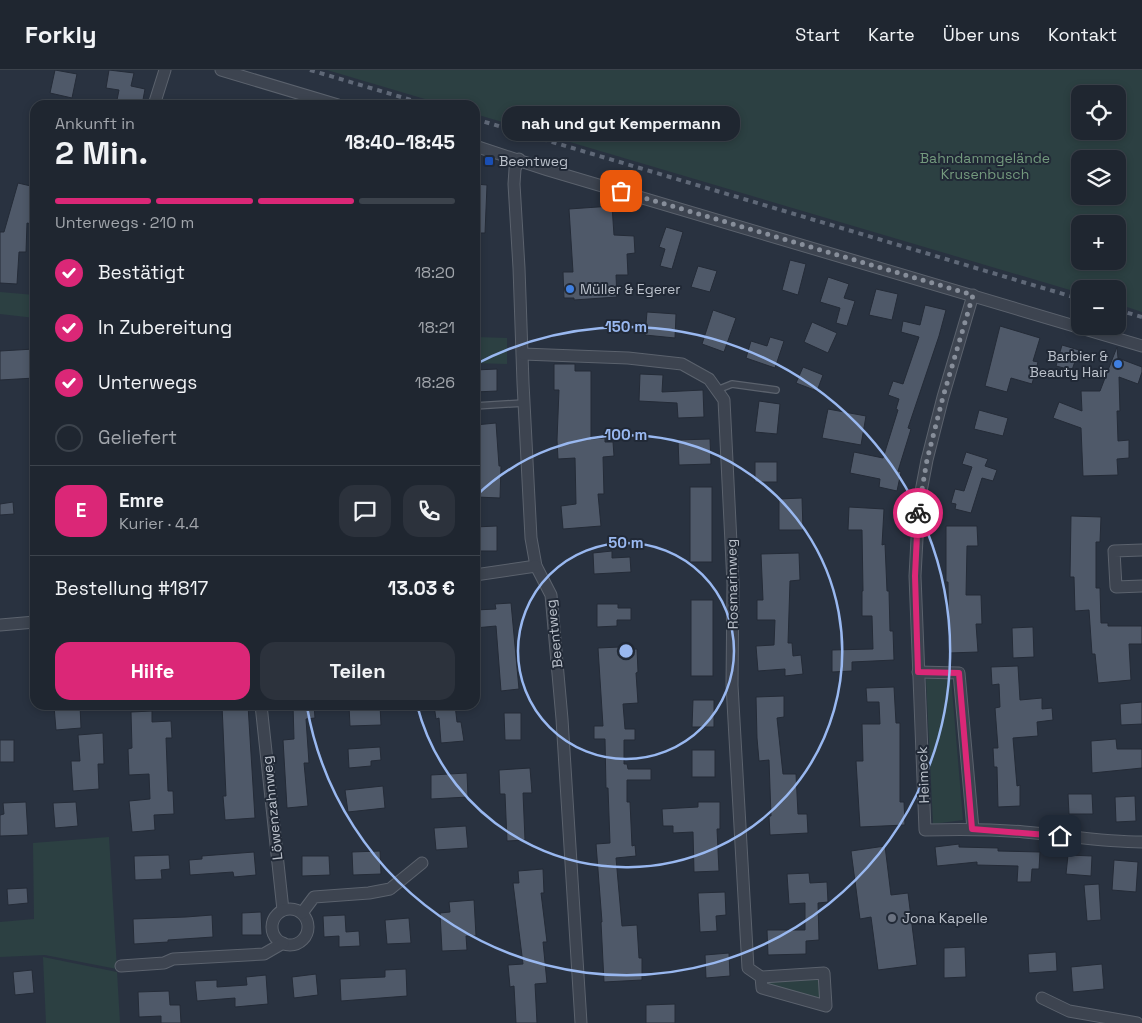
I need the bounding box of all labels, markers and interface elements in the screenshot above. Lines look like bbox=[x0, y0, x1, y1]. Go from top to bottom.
text: Forkly bbox=[25, 19, 97, 50]
text: Start bbox=[795, 23, 840, 46]
text: Karte bbox=[868, 23, 915, 46]
text: Über uns bbox=[943, 23, 1020, 46]
text: Kontakt bbox=[1048, 23, 1117, 46]
map controls bbox=[1071, 85, 1126, 335]
button: locate bbox=[1071, 85, 1126, 140]
callout: nah und gut Kempermann bbox=[502, 106, 740, 141]
text: Ankunft in bbox=[55, 113, 135, 134]
text: nah und gut Kempermann bbox=[521, 113, 721, 134]
text: 18:40–18:45 bbox=[345, 130, 455, 155]
text: 2 Min. bbox=[55, 133, 148, 173]
park label: Bahndammgelände Krusenbusch bbox=[920, 149, 1050, 183]
button: layers bbox=[1071, 150, 1126, 205]
place label: Beentweg bbox=[499, 152, 568, 170]
marker: Beentweg bbox=[483, 155, 495, 167]
pin bbox=[600, 170, 642, 212]
icon: bag bbox=[607, 177, 635, 205]
text: Unterwegs · 210 m bbox=[55, 212, 194, 233]
button: + bbox=[1071, 215, 1126, 270]
icon: check bbox=[55, 259, 83, 287]
text: Bestätigt bbox=[98, 260, 185, 285]
text: 18:20 bbox=[414, 262, 455, 283]
place label: Müller & Egerer bbox=[580, 280, 681, 298]
button: − bbox=[1071, 280, 1126, 335]
marker: Müller & Egerer bbox=[564, 283, 576, 295]
icon: check bbox=[55, 314, 83, 342]
text: In Zubereitung bbox=[98, 315, 232, 340]
text: 18:21 bbox=[418, 317, 455, 338]
text: 150 m bbox=[605, 317, 647, 336]
place label: Barbier & Beauty Hair bbox=[1029, 347, 1109, 381]
marker: Barbier & Beauty Hair bbox=[1112, 358, 1124, 370]
icon: check bbox=[55, 369, 83, 397]
text: Unterwegs bbox=[98, 370, 197, 395]
text: 18:26 bbox=[415, 372, 455, 393]
text: Geliefert bbox=[98, 425, 177, 450]
text: 100 m bbox=[605, 425, 647, 444]
button: chat bbox=[339, 485, 391, 537]
button: phone bbox=[403, 485, 455, 537]
text: Emre bbox=[119, 488, 164, 513]
courier bbox=[893, 488, 943, 538]
text: E bbox=[76, 498, 86, 523]
icon: bike bbox=[904, 499, 932, 527]
text: Kurier · 4.4 bbox=[119, 513, 199, 534]
text: 50 m bbox=[608, 533, 644, 552]
street label: Rosmarinweg bbox=[722, 539, 742, 629]
text: Bestellung #1817 bbox=[55, 576, 208, 601]
text: 13.03 € bbox=[388, 576, 455, 601]
street label: Beentweg bbox=[541, 599, 567, 669]
button: Hilfe bbox=[55, 642, 250, 700]
button: Teilen bbox=[260, 642, 455, 700]
centre of rings bbox=[617, 642, 635, 660]
street label: Heimeck bbox=[913, 746, 933, 804]
street label: Löwenzahnweg bbox=[258, 755, 286, 861]
pin bbox=[1039, 815, 1081, 857]
icon: home bbox=[1046, 822, 1074, 850]
place label: Jona Kapelle bbox=[902, 909, 988, 927]
marker: Jona Kapelle bbox=[886, 912, 898, 924]

